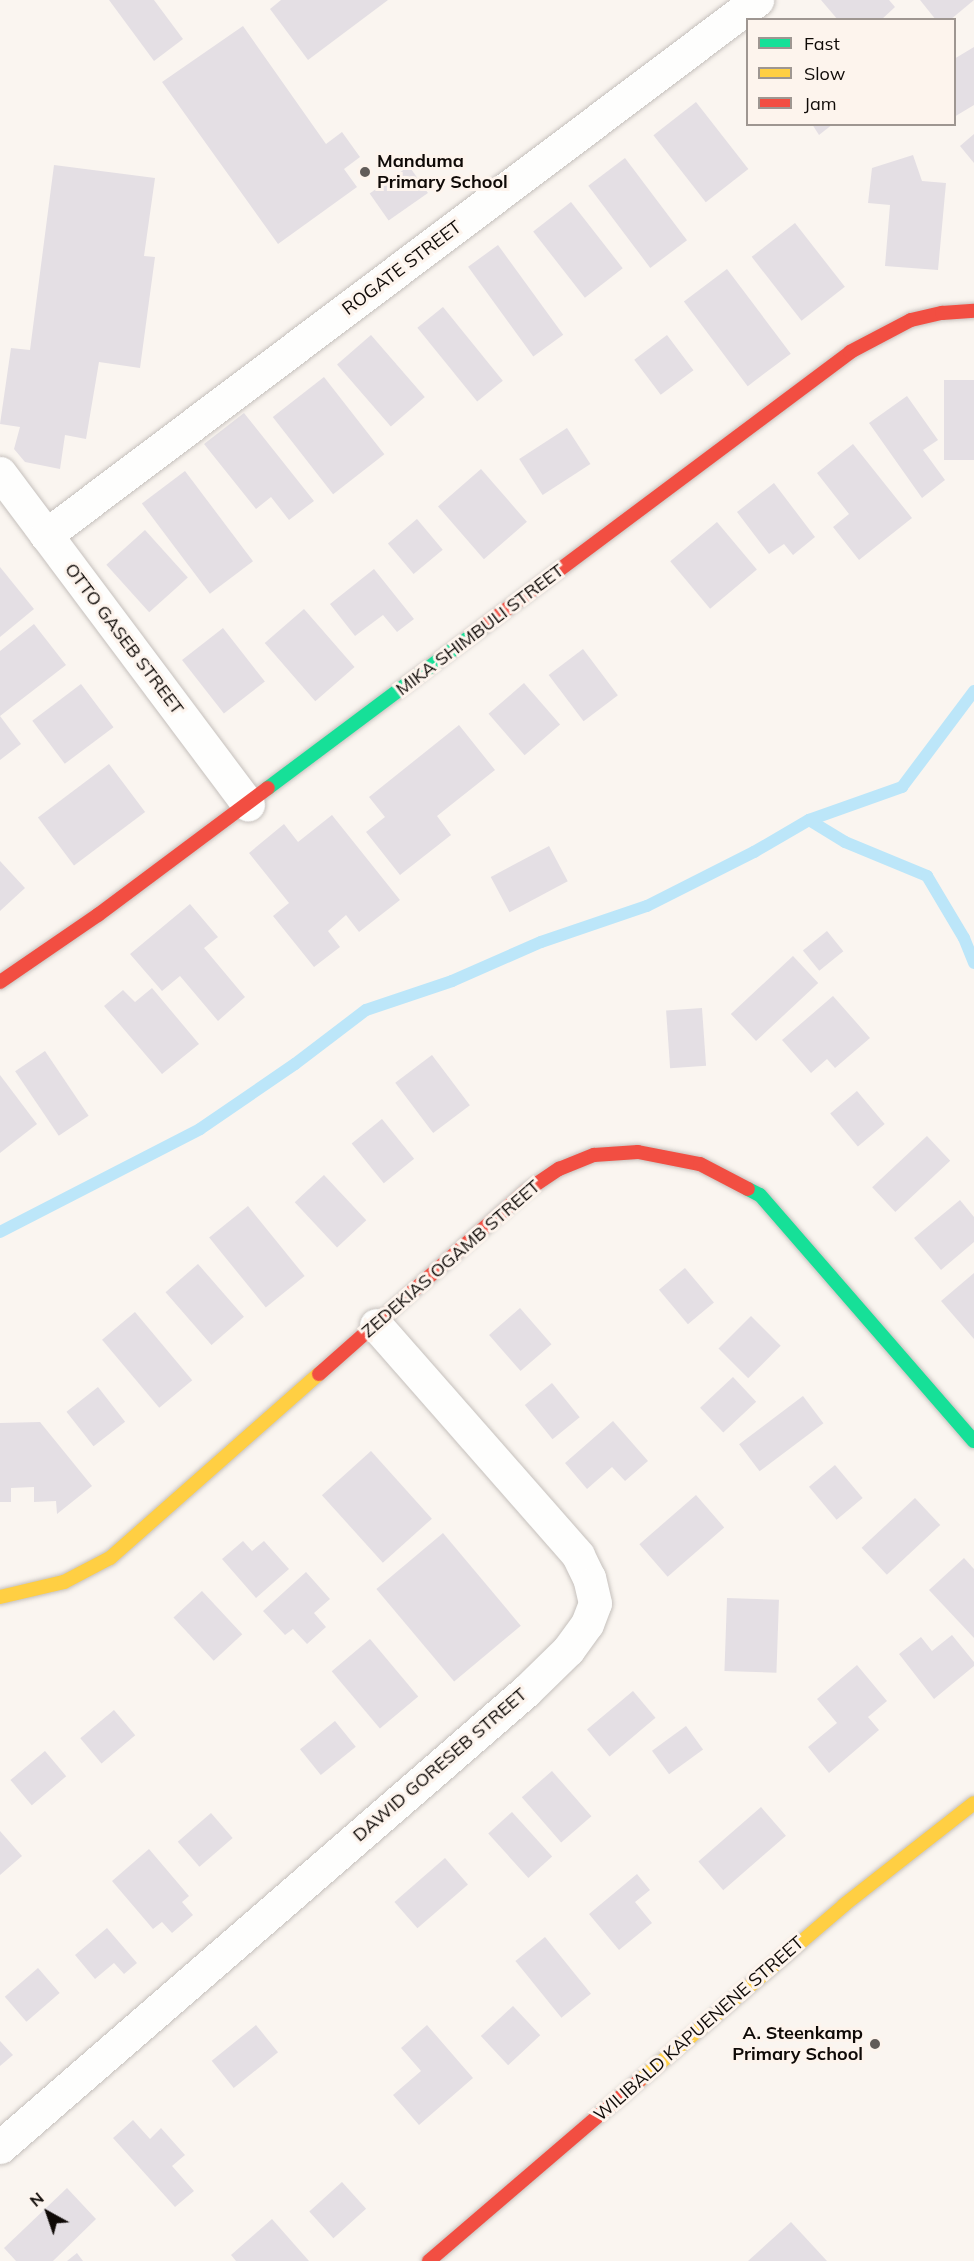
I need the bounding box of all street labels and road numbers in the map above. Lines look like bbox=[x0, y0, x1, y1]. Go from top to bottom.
street label: ROGATE STREET bbox=[338, 216, 466, 320]
street label: OTTO GASEB STREET bbox=[60, 559, 188, 719]
street label: MIKA SHIMBULI STREET bbox=[392, 560, 568, 700]
street label: ZEDEKIAS OGAMB STREET bbox=[357, 1176, 545, 1342]
street label: DAWID GORESEB STREET bbox=[349, 1684, 531, 1846]
street label: WILIBALD KAPUENENE STREET bbox=[590, 1932, 808, 2126]

